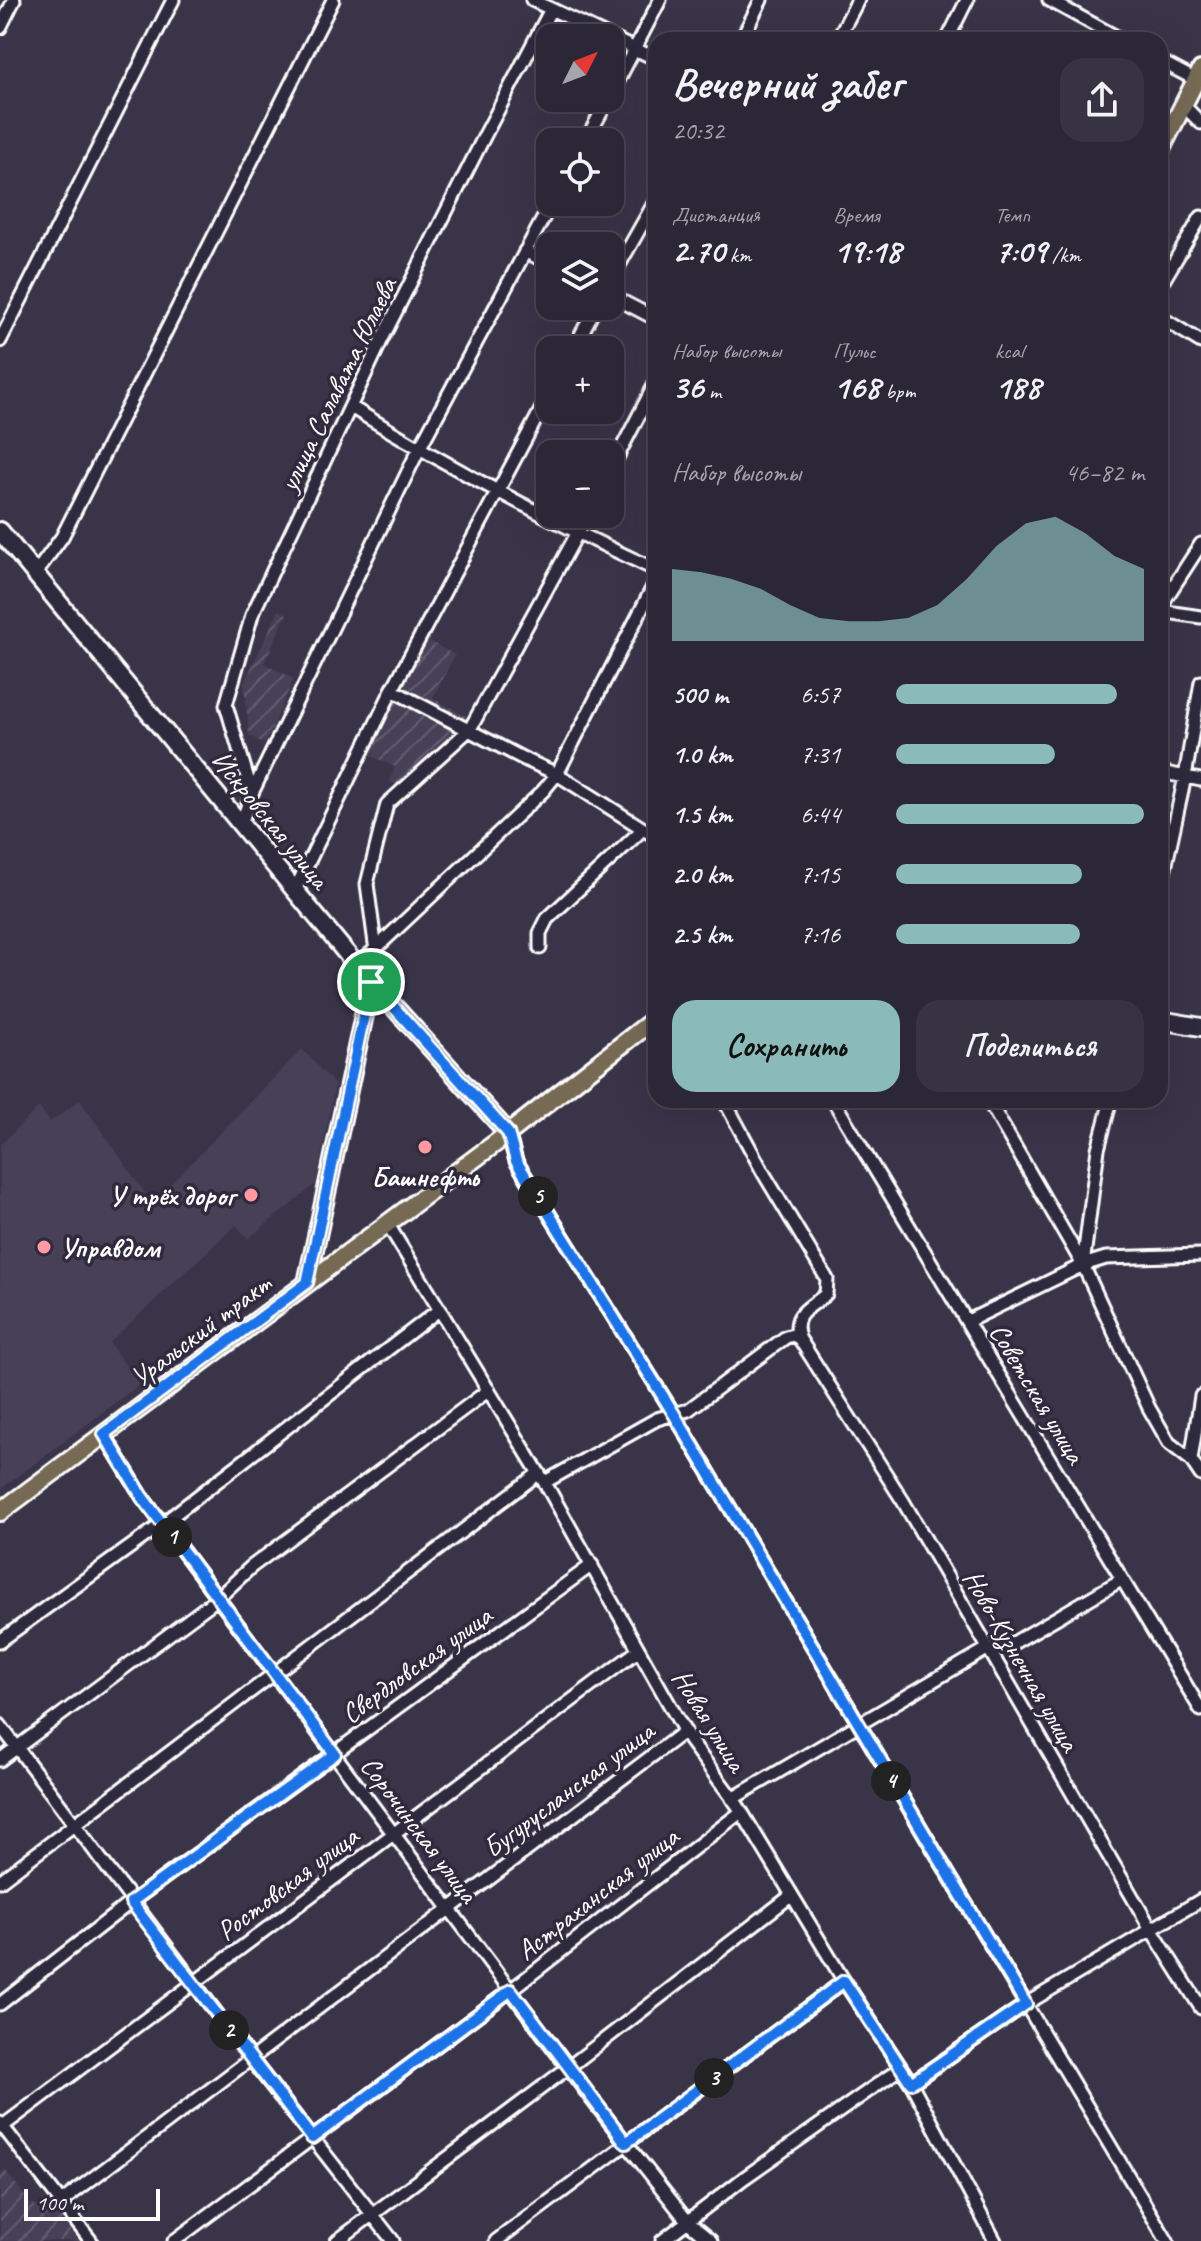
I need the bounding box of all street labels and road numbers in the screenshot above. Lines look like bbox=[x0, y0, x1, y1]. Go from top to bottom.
street label: улица Салавата Юлаева bbox=[270, 270, 405, 499]
street label: Искровская улица bbox=[204, 743, 339, 898]
street label: Уральский тракт bbox=[123, 1265, 279, 1395]
street label: Советская улица bbox=[982, 1317, 1094, 1471]
street label: Ново-Кузнечная улица bbox=[955, 1563, 1089, 1759]
street label: Свердловская улица bbox=[334, 1597, 500, 1731]
street label: Новая улица bbox=[664, 1662, 756, 1780]
street label: Бугурусланская улица bbox=[476, 1712, 663, 1865]
street label: Сорочинская улица bbox=[353, 1749, 487, 1911]
street label: Ростовская улица bbox=[209, 1818, 367, 1948]
street label: Астраханская улица bbox=[509, 1818, 687, 1968]

